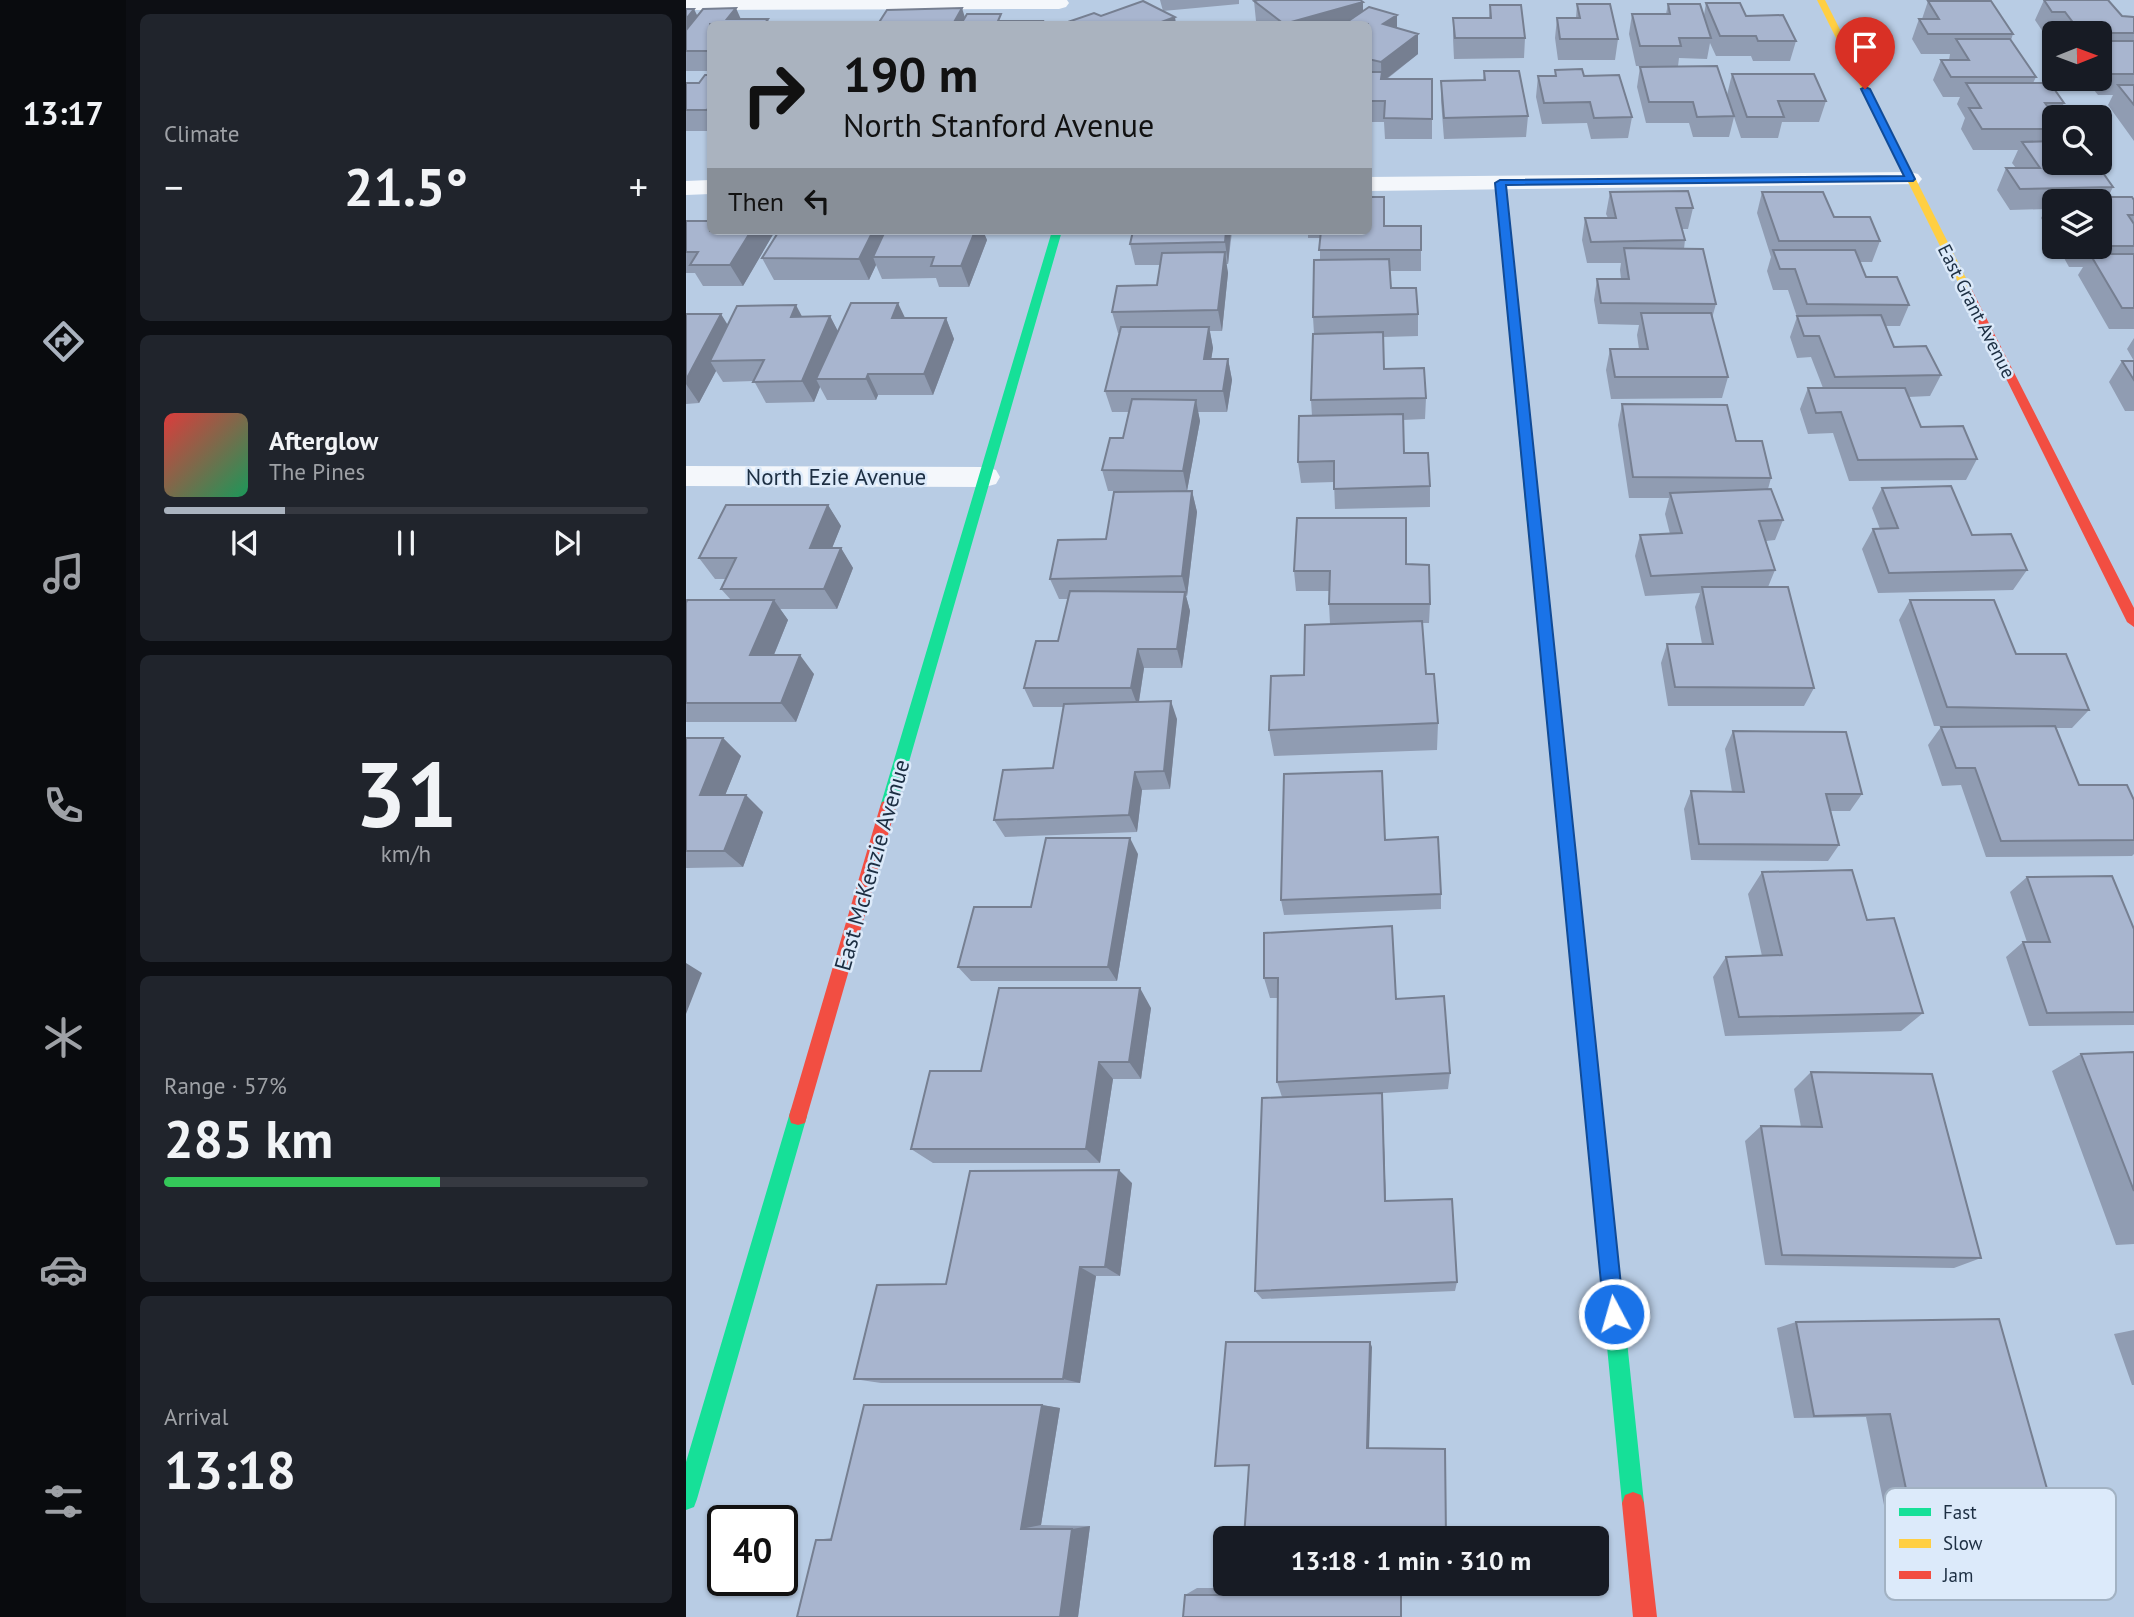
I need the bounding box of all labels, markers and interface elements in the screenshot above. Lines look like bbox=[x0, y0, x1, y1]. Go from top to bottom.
pin bbox=[1835, 17, 1895, 89]
north arrow bbox=[2042, 21, 2112, 91]
map controls bbox=[2042, 21, 2112, 259]
icon: arrive bbox=[1846, 28, 1884, 66]
text: 190 m bbox=[843, 42, 978, 106]
icon: right bbox=[728, 49, 819, 140]
text: 13:17 bbox=[22, 92, 104, 134]
text: North Stanford Avenue bbox=[843, 104, 1154, 146]
button: search bbox=[2042, 105, 2112, 175]
text: Climate bbox=[164, 119, 239, 148]
text: 21.5° bbox=[344, 153, 468, 220]
text: − bbox=[164, 162, 183, 211]
text: + bbox=[629, 162, 648, 211]
icon: left bbox=[798, 182, 836, 220]
text: Then bbox=[728, 185, 784, 218]
button: layers bbox=[2042, 189, 2112, 259]
street label: East Grant Avenue bbox=[1933, 240, 2021, 382]
icon: directions bbox=[39, 317, 88, 366]
text: Afterglow bbox=[269, 424, 378, 457]
text: The Pines bbox=[269, 457, 365, 486]
street label: North Ezie Avenue bbox=[746, 462, 926, 491]
icon: previous bbox=[226, 524, 264, 562]
icon: pause bbox=[387, 524, 425, 562]
icon: next bbox=[548, 524, 586, 562]
icon: music bbox=[39, 549, 88, 598]
text: 31 bbox=[354, 734, 458, 852]
street label: East McKenzie Avenue bbox=[827, 756, 916, 974]
icon: phone bbox=[39, 781, 88, 830]
text: km/h bbox=[381, 839, 431, 868]
icon: climate bbox=[39, 1013, 88, 1062]
text: Range · 57% bbox=[164, 1071, 287, 1100]
text: 285 km bbox=[164, 1105, 333, 1172]
icon: car bbox=[39, 1245, 88, 1294]
position arrow bbox=[1577, 1277, 1651, 1351]
text: Arrival bbox=[164, 1402, 228, 1431]
text: 13:18 bbox=[164, 1436, 296, 1503]
icon: filters bbox=[39, 1477, 88, 1526]
legend bbox=[1885, 1488, 2116, 1600]
text: Fast bbox=[1943, 1500, 1977, 1524]
speed limit sign: 40 bbox=[707, 1505, 798, 1596]
text: Slow bbox=[1943, 1531, 1983, 1555]
text: 13:18 · 1 min · 310 m bbox=[1291, 1544, 1531, 1577]
text: Jam bbox=[1942, 1563, 1973, 1587]

